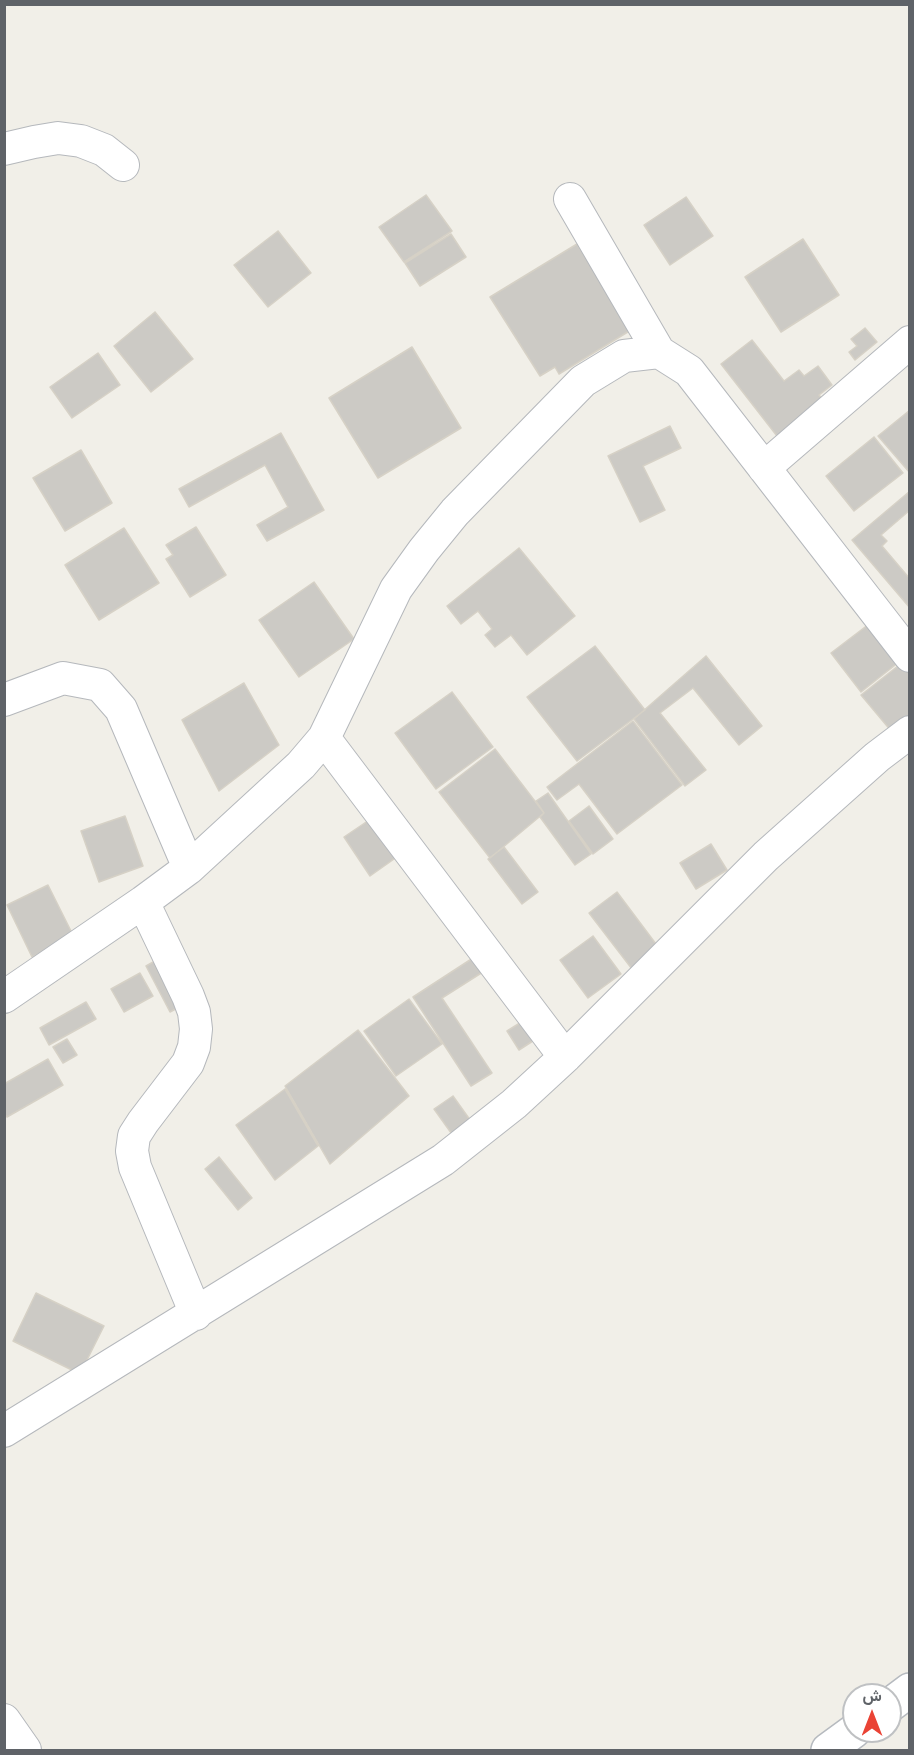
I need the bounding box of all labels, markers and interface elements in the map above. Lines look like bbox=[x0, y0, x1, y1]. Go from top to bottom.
north arrow bbox=[842, 1683, 902, 1743]
text: ش bbox=[862, 1687, 882, 1707]

